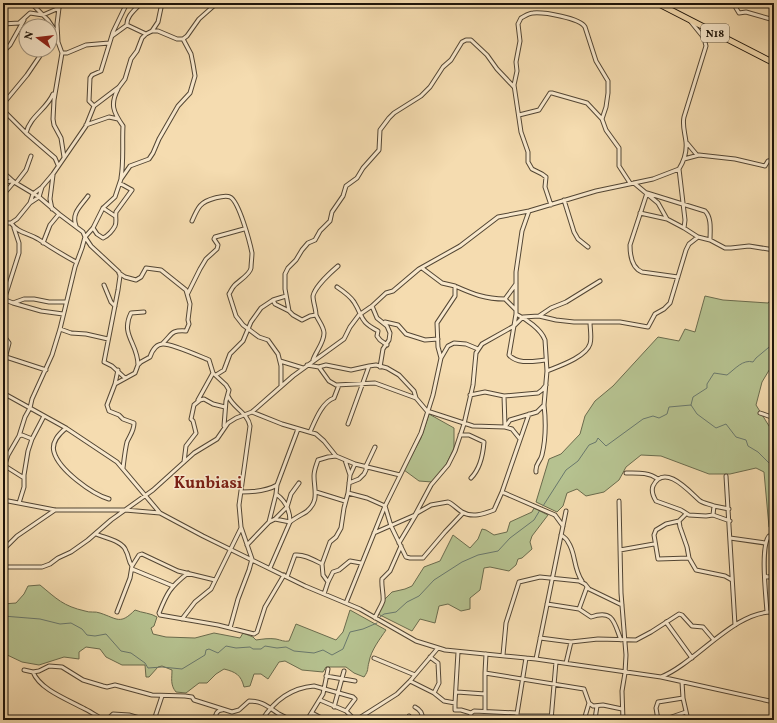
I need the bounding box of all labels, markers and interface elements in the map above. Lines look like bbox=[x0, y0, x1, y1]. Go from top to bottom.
north arrow bbox=[18, 18, 58, 58]
road number: N18 bbox=[701, 24, 729, 42]
text: N bbox=[22, 30, 38, 42]
district label: Kunbiasi bbox=[174, 473, 243, 495]

